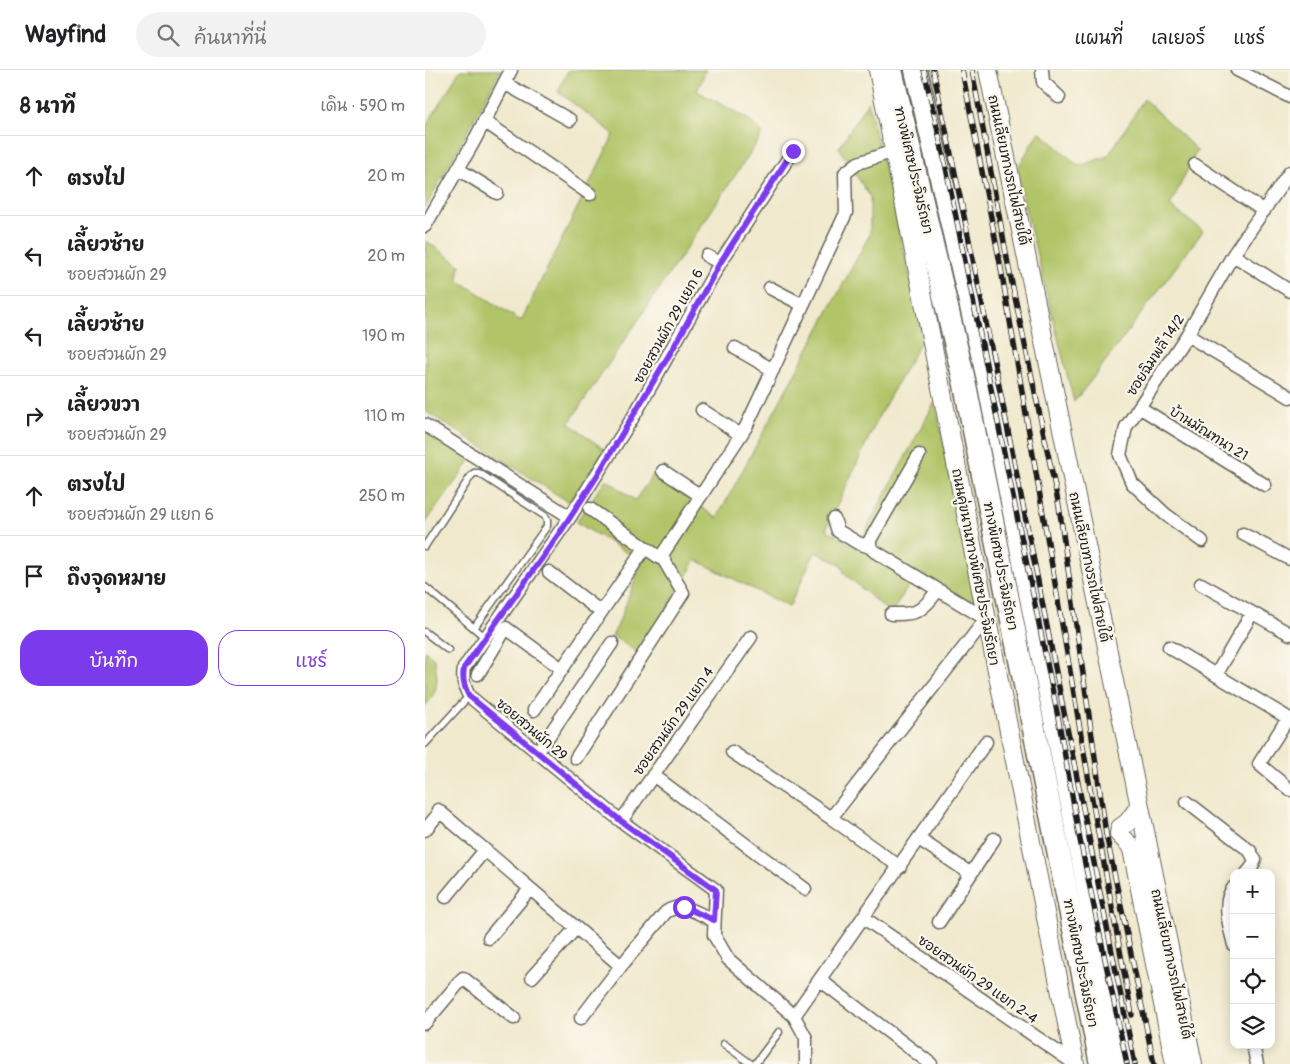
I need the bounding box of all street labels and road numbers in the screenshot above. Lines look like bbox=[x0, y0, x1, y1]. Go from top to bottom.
street label: ถนนเลียบทางรถไฟสายใต้ bbox=[984, 93, 1034, 247]
street label: ทางพิเศษประจิมรัถยา bbox=[891, 104, 937, 236]
street label: ซอยสวนผัก 29 แยก 6 bbox=[630, 266, 707, 387]
street label: ซอยฉิมพลี 14/2 bbox=[1123, 311, 1188, 399]
street label: บ้านมัณฑนา 21 bbox=[1166, 402, 1251, 464]
street label: ถนนคู่ขนานทางพิเศษประจิมรัถยา bbox=[947, 467, 1003, 667]
street label: ถนนเลียบทางรถไฟสายใต้ bbox=[1065, 490, 1115, 644]
street label: ทางพิเศษประจิมรัถยา bbox=[980, 500, 1021, 632]
street label: ซอยสวนผัก 29 แยก 4 bbox=[630, 664, 717, 779]
street label: ซอยสวนผัก 29 bbox=[493, 695, 571, 764]
street label: ถนนเลียบทางรถไฟสายใต้ bbox=[1147, 887, 1197, 1041]
street label: ทางพิเศษประจิมรัถยา bbox=[1060, 897, 1101, 1029]
street label: ซอยสวนผัก 29 แยก 2-4 bbox=[915, 932, 1041, 1027]

